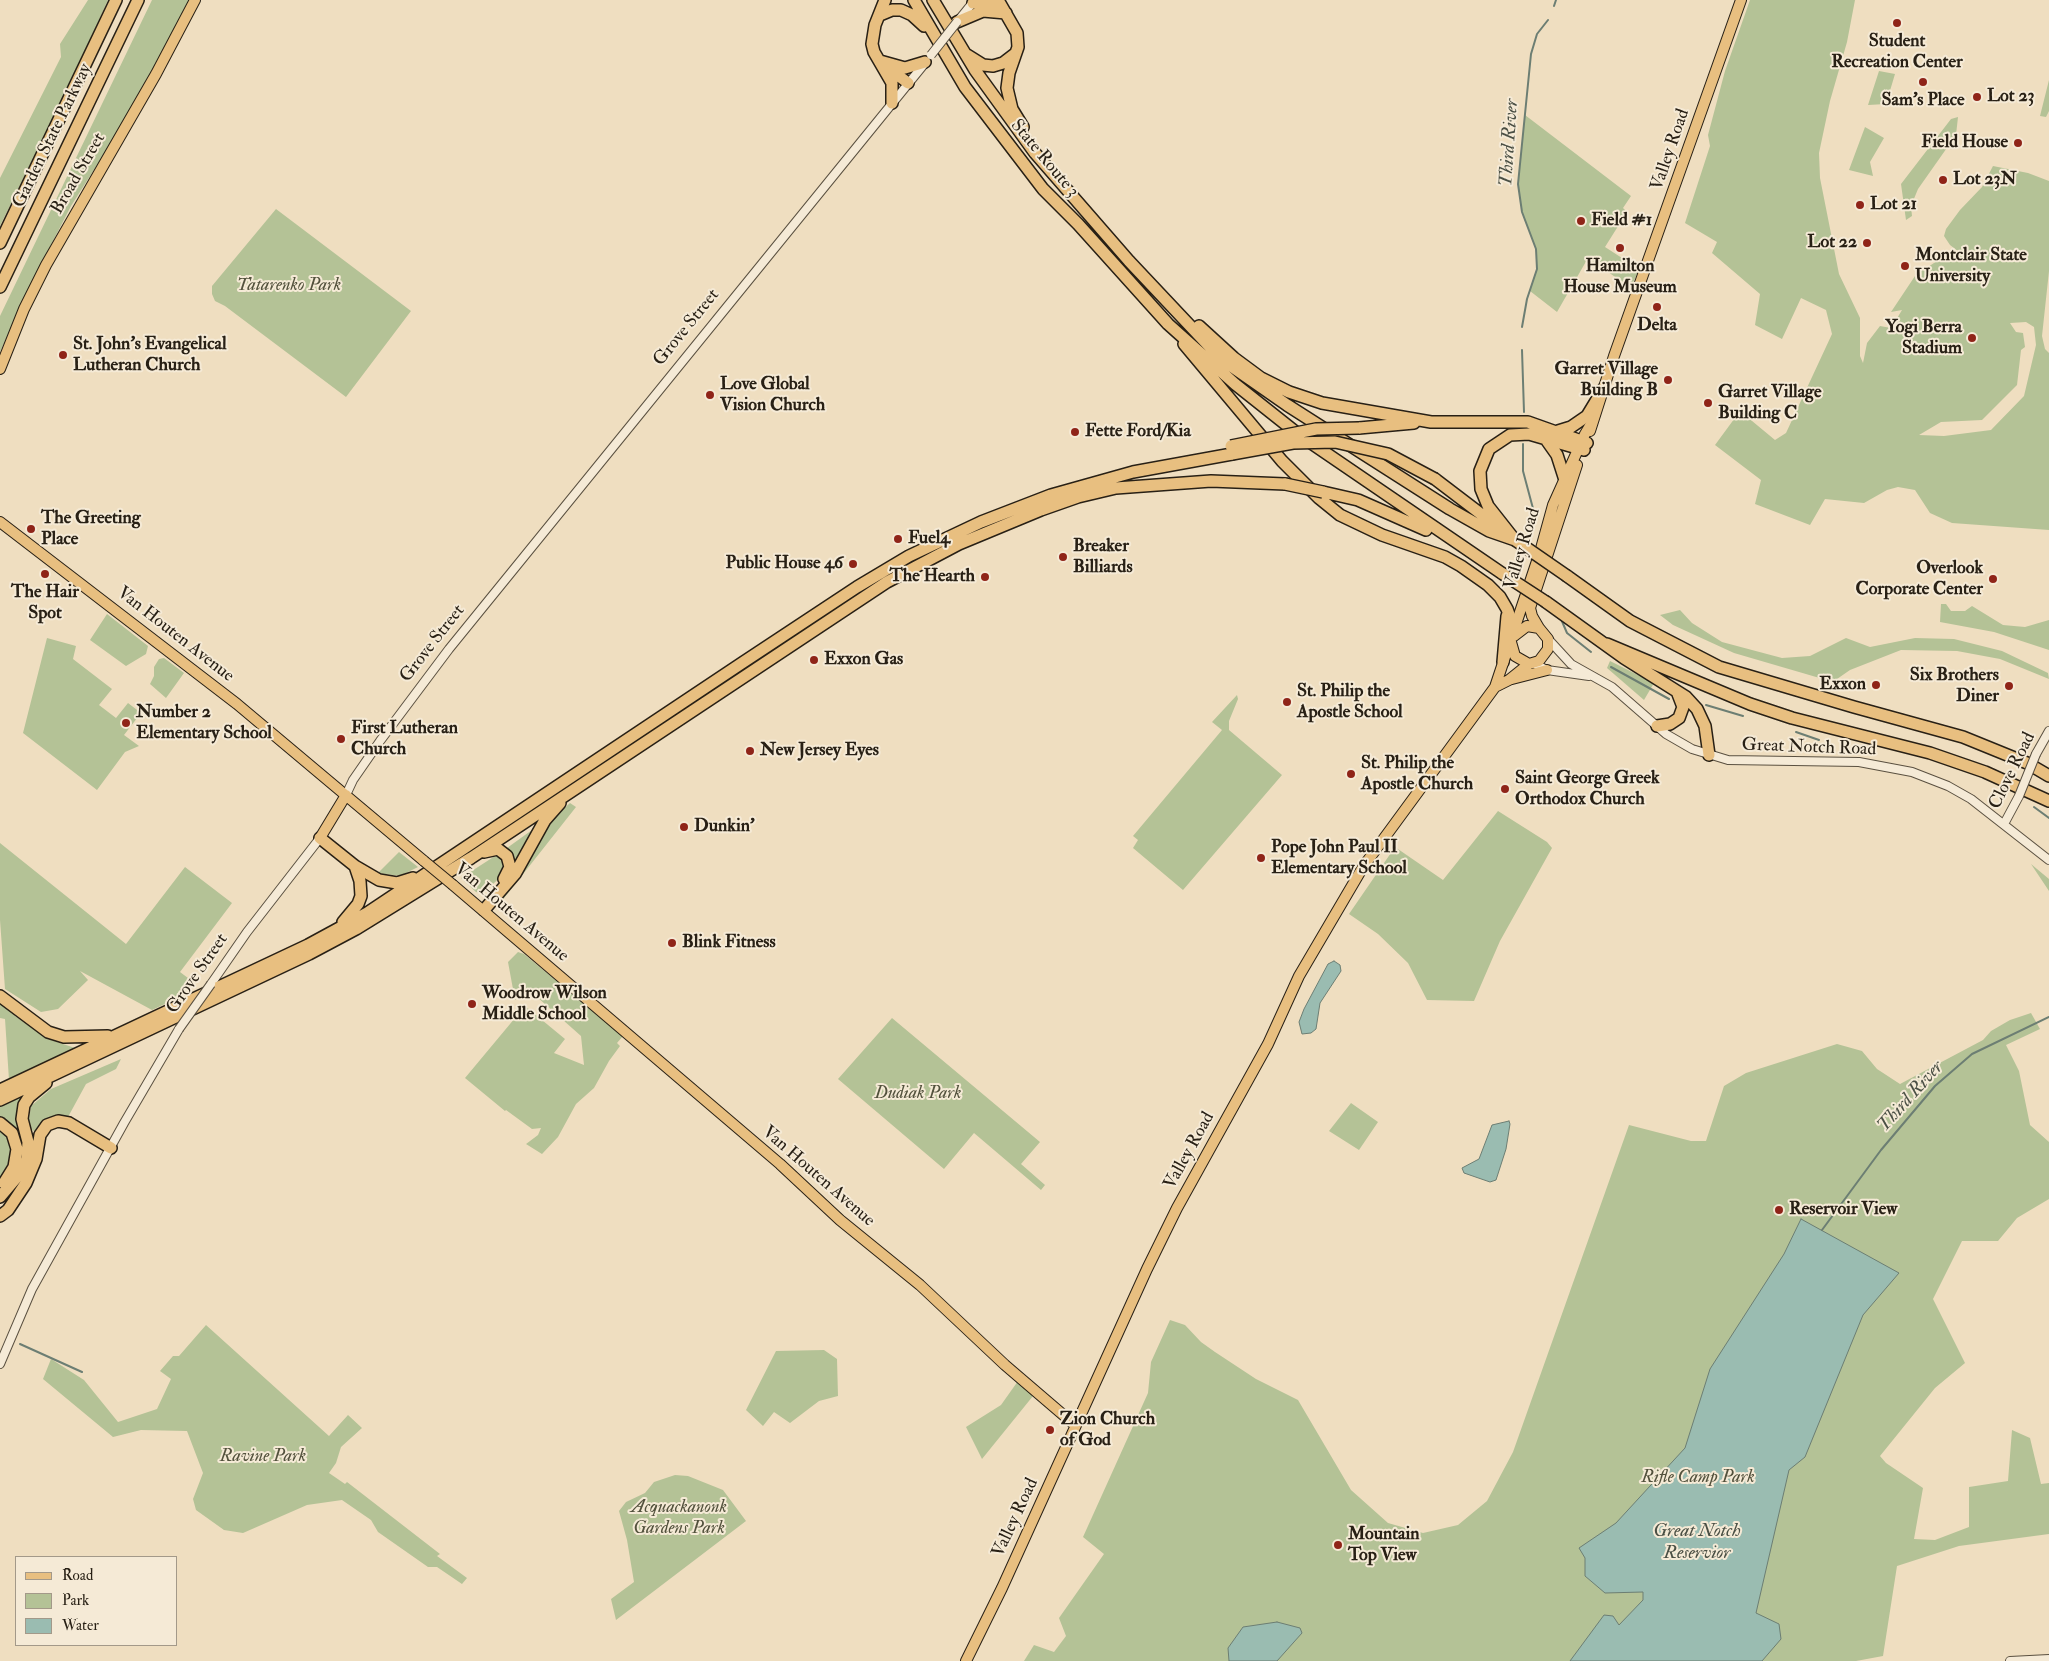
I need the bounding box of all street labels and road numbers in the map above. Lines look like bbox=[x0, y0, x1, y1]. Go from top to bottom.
street label: Garden State Parkway bbox=[9, 60, 97, 212]
street label: Valley Road bbox=[1647, 106, 1695, 194]
street label: State Route 3 bbox=[1005, 116, 1083, 202]
street label: Broad Street bbox=[47, 129, 111, 219]
street label: Grove Street bbox=[649, 285, 725, 371]
street label: Valley Road bbox=[1500, 505, 1546, 593]
street label: Van Houten Avenue bbox=[112, 583, 238, 687]
street label: Grove Street bbox=[396, 601, 470, 687]
street label: Clove Road bbox=[1985, 729, 2041, 813]
street label: Great Notch Road bbox=[1741, 735, 1877, 761]
street label: Van Houten Avenue bbox=[449, 859, 573, 967]
street label: Grove Street bbox=[163, 930, 233, 1018]
street label: Valley Road bbox=[1160, 1109, 1220, 1193]
street label: Van Houten Avenue bbox=[757, 1122, 879, 1232]
street label: Valley Road bbox=[988, 1475, 1044, 1561]

